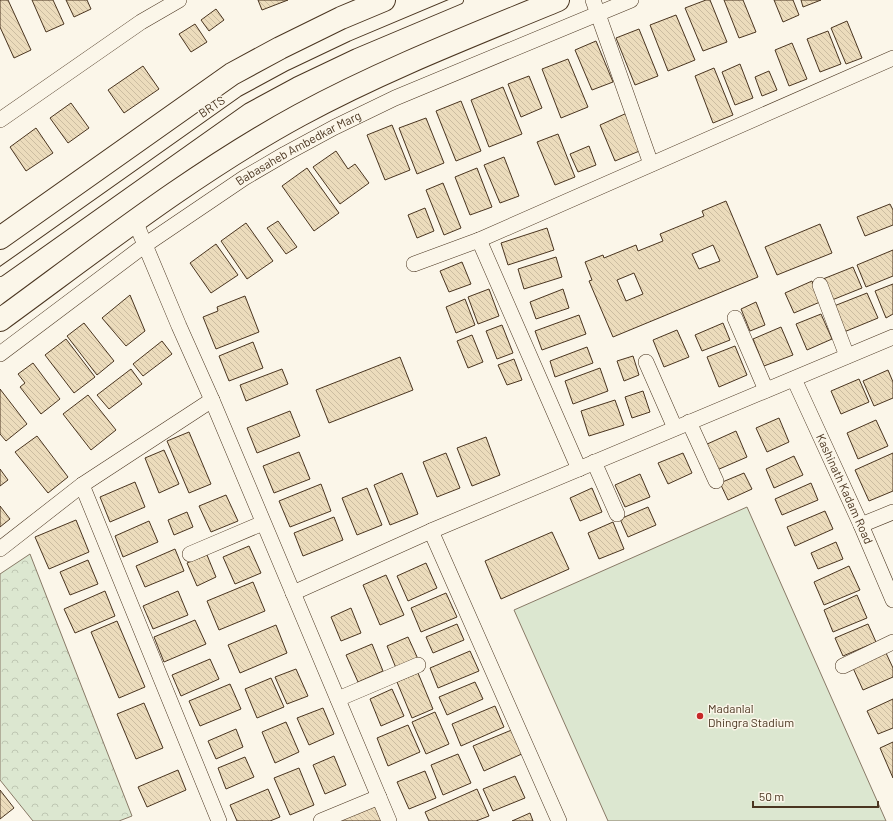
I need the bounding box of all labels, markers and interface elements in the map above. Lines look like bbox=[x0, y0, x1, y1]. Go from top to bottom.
street label: BRTS bbox=[196, 92, 227, 120]
street label: Babasaheb Ambedkar Marg bbox=[233, 108, 363, 188]
street label: Kashinath Kadam Road bbox=[814, 431, 876, 546]
place label: Madanlal Dhingra Stadium bbox=[708, 701, 794, 729]
marker: Madanlal Dhingra Stadium bbox=[695, 711, 705, 721]
scale bar bbox=[753, 783, 878, 809]
text: 50 m bbox=[759, 789, 784, 803]

